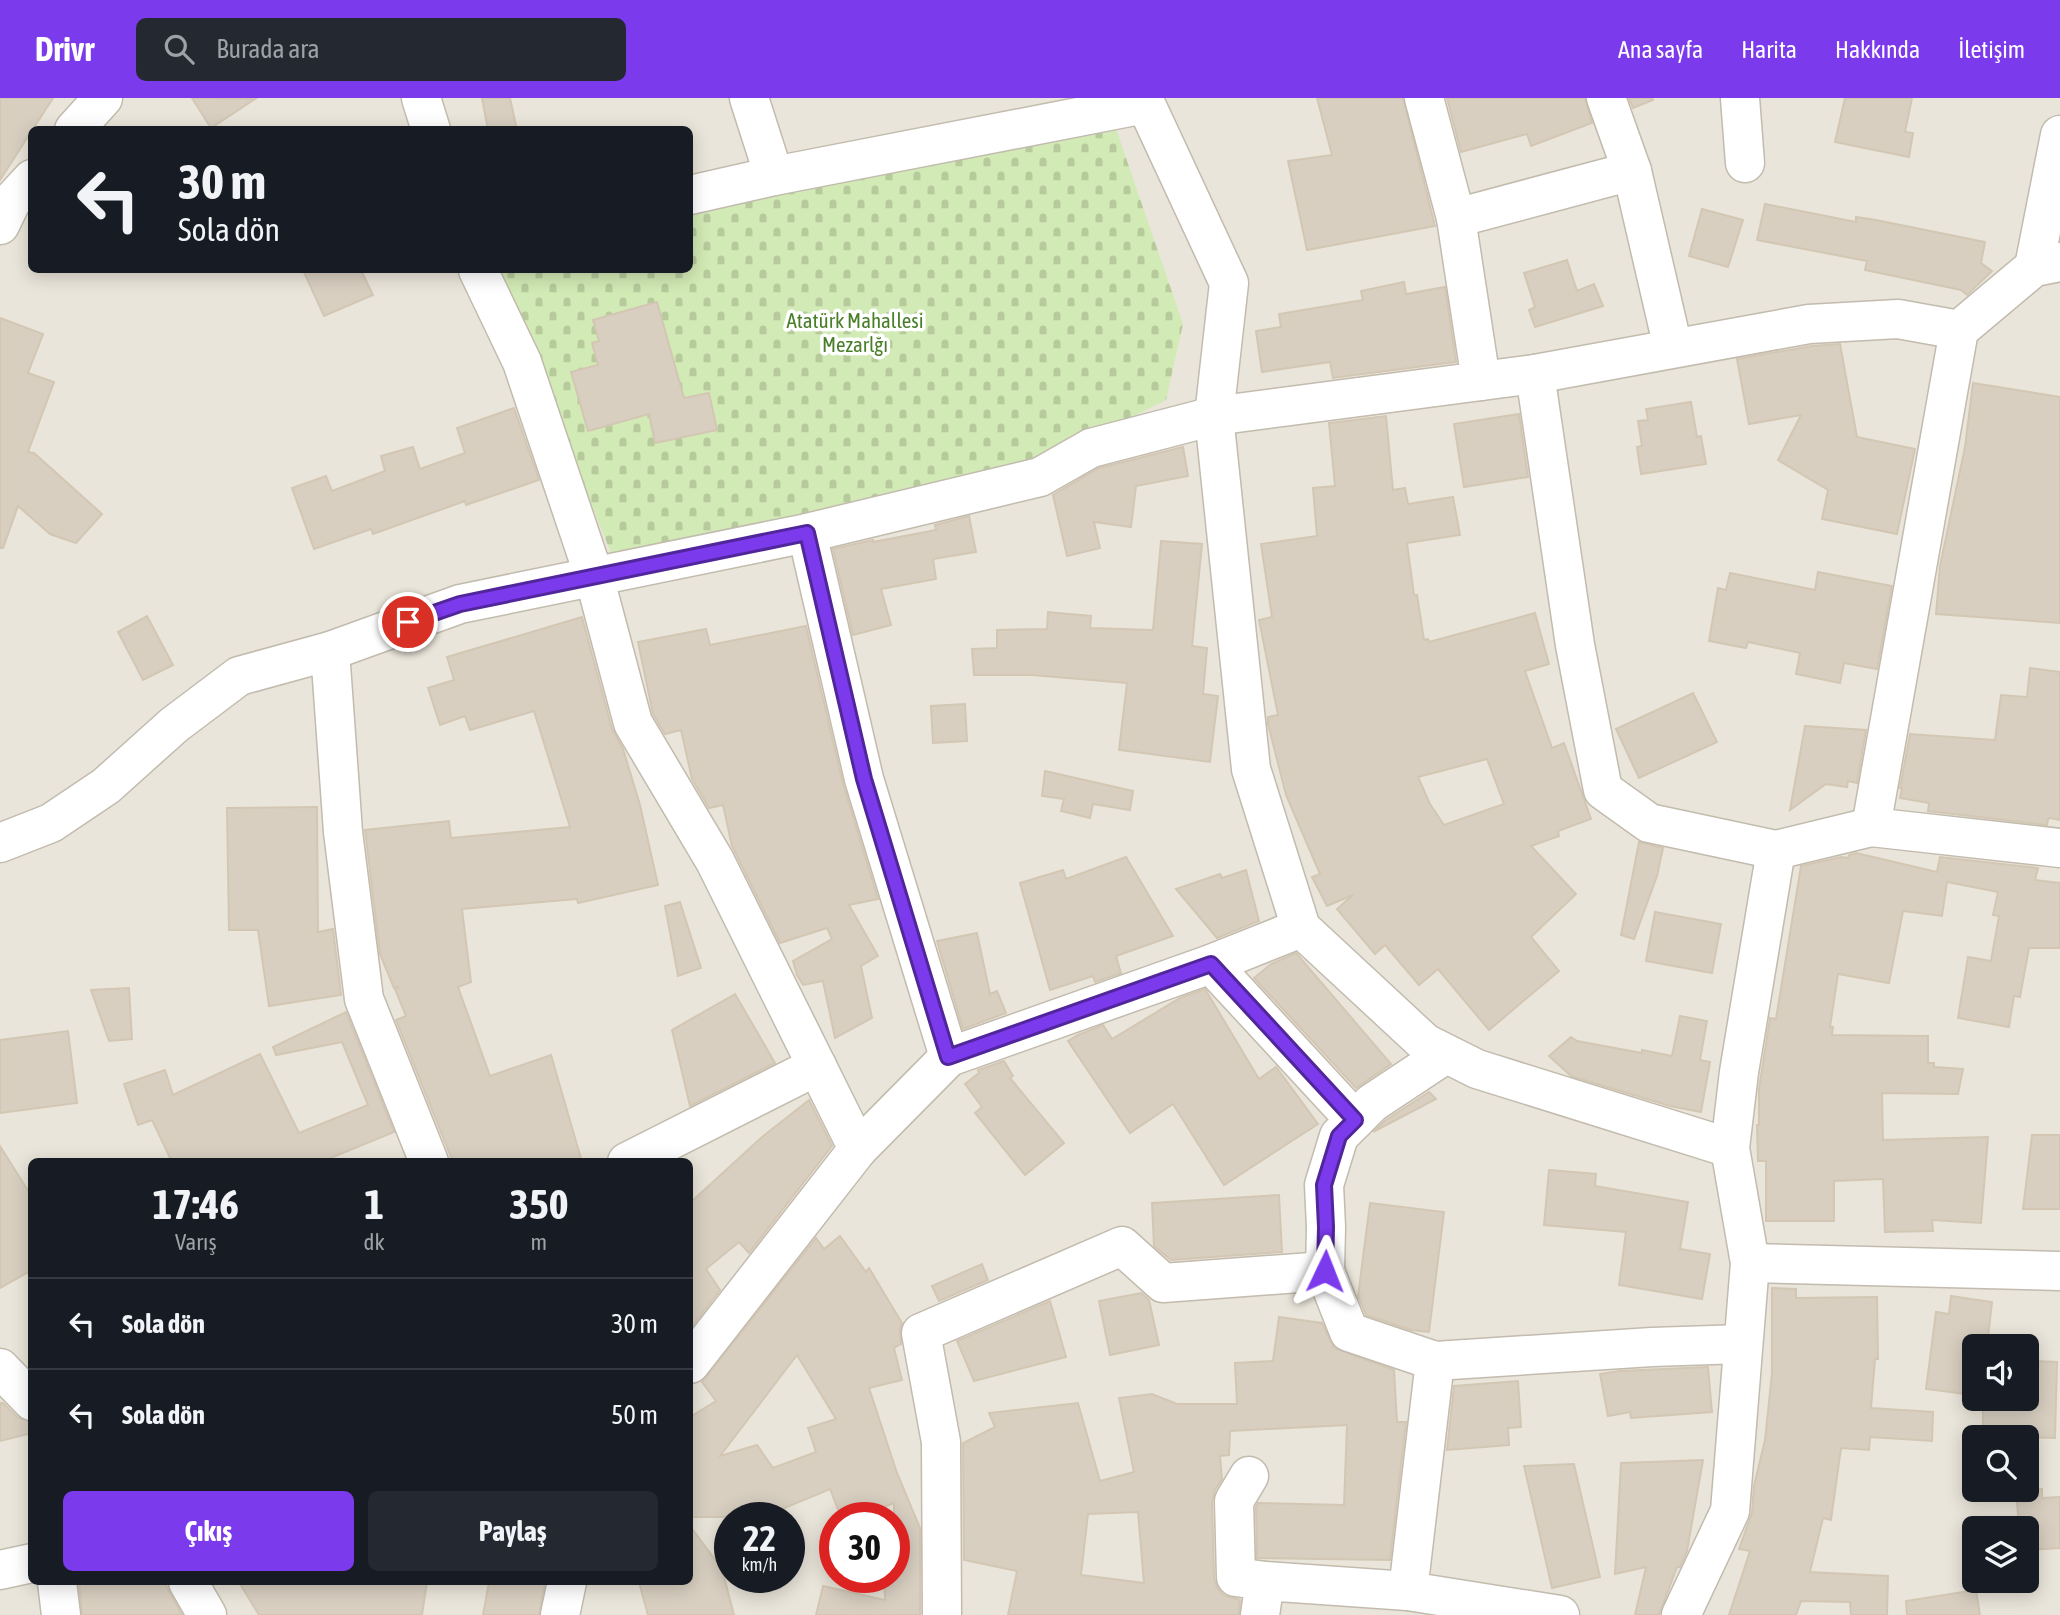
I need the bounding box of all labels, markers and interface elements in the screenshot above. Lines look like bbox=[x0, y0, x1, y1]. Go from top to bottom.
search box bbox=[136, 18, 626, 81]
text: Drivr bbox=[35, 30, 94, 68]
icon: search bbox=[160, 30, 198, 68]
text: Burada ara bbox=[216, 34, 320, 64]
text: Ana sayfa bbox=[1618, 36, 1703, 63]
text: Harita bbox=[1741, 36, 1797, 63]
text: Hakkında bbox=[1835, 36, 1920, 63]
text: İletişim bbox=[1958, 36, 2025, 63]
text: 30 m bbox=[178, 153, 266, 209]
icon: left bbox=[63, 154, 154, 245]
text: Sola dön bbox=[178, 211, 280, 248]
park label: Atatürk Mahallesi Mezarlğı bbox=[786, 308, 924, 356]
pin bbox=[378, 592, 438, 652]
icon: arrive bbox=[389, 603, 427, 641]
text: 17:46 bbox=[153, 1180, 239, 1228]
text: 1 bbox=[364, 1180, 384, 1228]
text: 350 bbox=[509, 1180, 568, 1228]
text: Varış bbox=[175, 1229, 217, 1255]
text: dk bbox=[364, 1229, 385, 1255]
text: m bbox=[530, 1229, 547, 1255]
position arrow bbox=[1288, 1234, 1362, 1308]
icon: left bbox=[63, 1305, 101, 1343]
text: Sola dön bbox=[122, 1309, 205, 1339]
text: 30 m bbox=[611, 1309, 658, 1339]
map controls bbox=[1962, 1334, 2039, 1593]
button: sound bbox=[1962, 1334, 2039, 1411]
icon: left bbox=[63, 1396, 101, 1434]
text: Sola dön bbox=[122, 1400, 205, 1430]
text: 50 m bbox=[611, 1400, 658, 1430]
button: search bbox=[1962, 1425, 2039, 1502]
button: Çıkış bbox=[63, 1491, 354, 1571]
button: Paylaş bbox=[368, 1491, 658, 1571]
speed limit sign: 30 bbox=[819, 1502, 910, 1593]
button: layers bbox=[1962, 1516, 2039, 1593]
text: 22 bbox=[743, 1518, 776, 1558]
text: km/h bbox=[742, 1554, 777, 1575]

